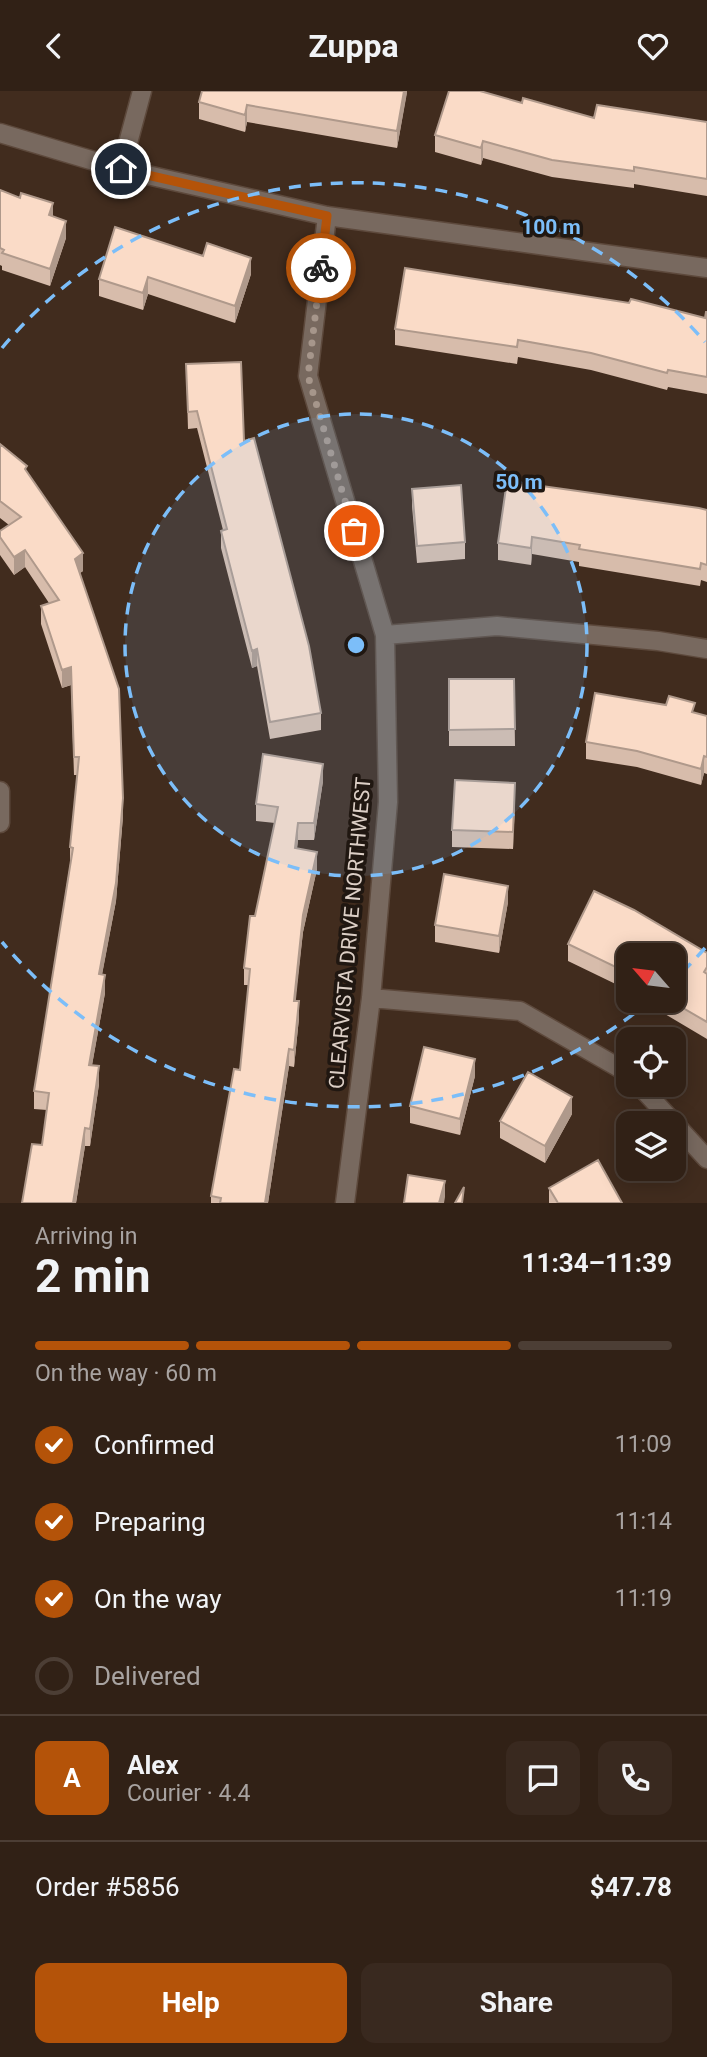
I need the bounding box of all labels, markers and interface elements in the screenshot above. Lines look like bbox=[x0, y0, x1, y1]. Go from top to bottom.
icon: back bbox=[35, 27, 73, 65]
text: Zuppa bbox=[308, 27, 399, 65]
icon: heart bbox=[634, 27, 672, 65]
pin bbox=[91, 139, 151, 199]
icon: home bbox=[102, 150, 140, 188]
text: 100 m bbox=[521, 215, 581, 239]
courier bbox=[286, 233, 356, 303]
icon: bike bbox=[302, 249, 340, 287]
text: 50 m bbox=[495, 470, 543, 494]
pin bbox=[324, 501, 384, 561]
icon: bag bbox=[335, 512, 373, 550]
centre of rings bbox=[344, 633, 368, 657]
street label: CLEARVISTA DRIVE NORTHWEST bbox=[324, 776, 376, 1090]
north arrow bbox=[616, 943, 686, 1013]
map controls bbox=[616, 943, 686, 1181]
button: locate bbox=[616, 1027, 686, 1097]
button: layers bbox=[616, 1111, 686, 1181]
text: Arriving in bbox=[35, 1223, 138, 1250]
text: 11:34–11:39 bbox=[522, 1248, 672, 1278]
text: 2 min bbox=[35, 1249, 151, 1303]
text: On the way · 60 m bbox=[35, 1360, 217, 1387]
icon: check bbox=[35, 1426, 73, 1464]
text: Confirmed bbox=[94, 1430, 215, 1460]
text: 11:09 bbox=[615, 1431, 672, 1458]
icon: check bbox=[35, 1503, 73, 1541]
text: Preparing bbox=[94, 1507, 206, 1537]
text: 11:14 bbox=[615, 1508, 672, 1535]
icon: check bbox=[35, 1580, 73, 1618]
text: On the way bbox=[94, 1584, 222, 1614]
text: 11:19 bbox=[615, 1585, 672, 1612]
text: Delivered bbox=[94, 1661, 201, 1691]
button: chat bbox=[506, 1741, 580, 1815]
button: phone bbox=[598, 1741, 672, 1815]
text: Alex bbox=[127, 1750, 179, 1780]
text: A bbox=[63, 1763, 81, 1793]
text: Courier · 4.4 bbox=[127, 1780, 250, 1807]
text: Order #5856 bbox=[35, 1872, 180, 1902]
text: $47.78 bbox=[590, 1872, 672, 1902]
button: Help bbox=[35, 1963, 347, 2043]
button: Share bbox=[361, 1963, 672, 2043]

